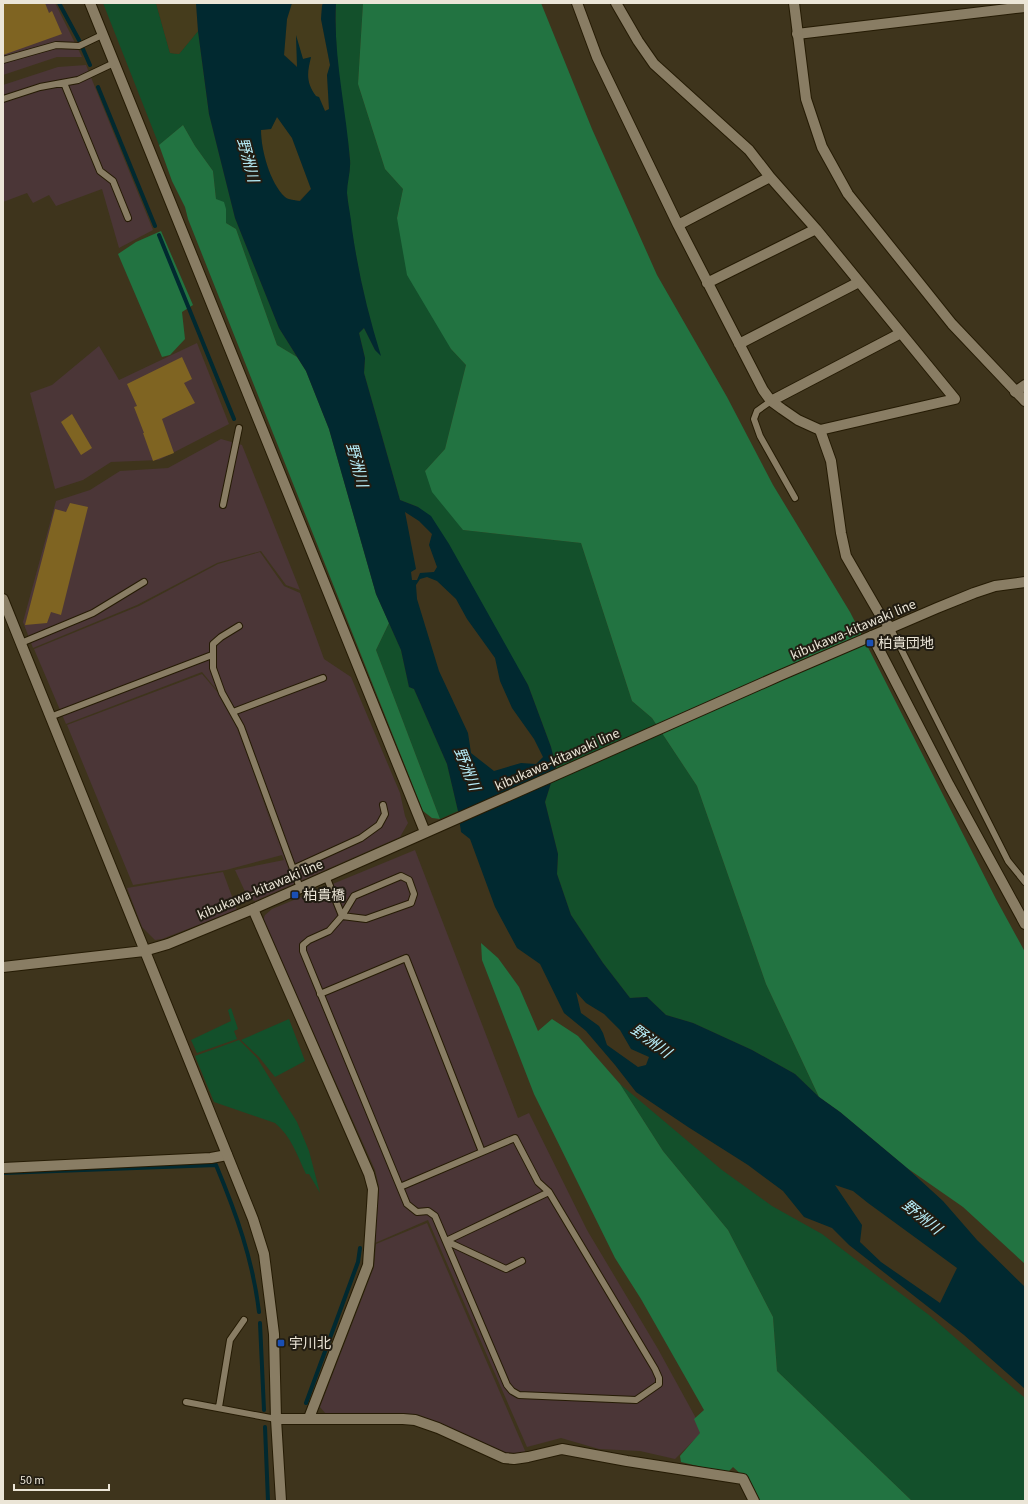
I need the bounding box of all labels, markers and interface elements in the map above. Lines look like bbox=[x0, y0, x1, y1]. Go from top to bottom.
water label: 野洲川 bbox=[232, 136, 264, 187]
water label: 野洲川 bbox=[341, 441, 373, 492]
street label: kibukawa-kitawaki line bbox=[788, 594, 919, 665]
place label: 柏貴団地 bbox=[878, 634, 934, 654]
marker: 柏貴団地 bbox=[865, 638, 875, 648]
street label: kibukawa-kitawaki line bbox=[492, 723, 623, 796]
water label: 野洲川 bbox=[448, 744, 485, 796]
street label: kibukawa-kitawaki line bbox=[195, 854, 326, 925]
place label: 柏貴橋 bbox=[303, 886, 345, 906]
marker: 柏貴橋 bbox=[290, 890, 300, 900]
water label: 野洲川 bbox=[626, 1020, 677, 1064]
water label: 野洲川 bbox=[898, 1195, 947, 1241]
place label: 宇川北 bbox=[289, 1334, 331, 1354]
marker: 宇川北 bbox=[276, 1338, 286, 1348]
scale bar bbox=[14, 1466, 109, 1492]
text: 50 m bbox=[20, 1472, 44, 1489]

